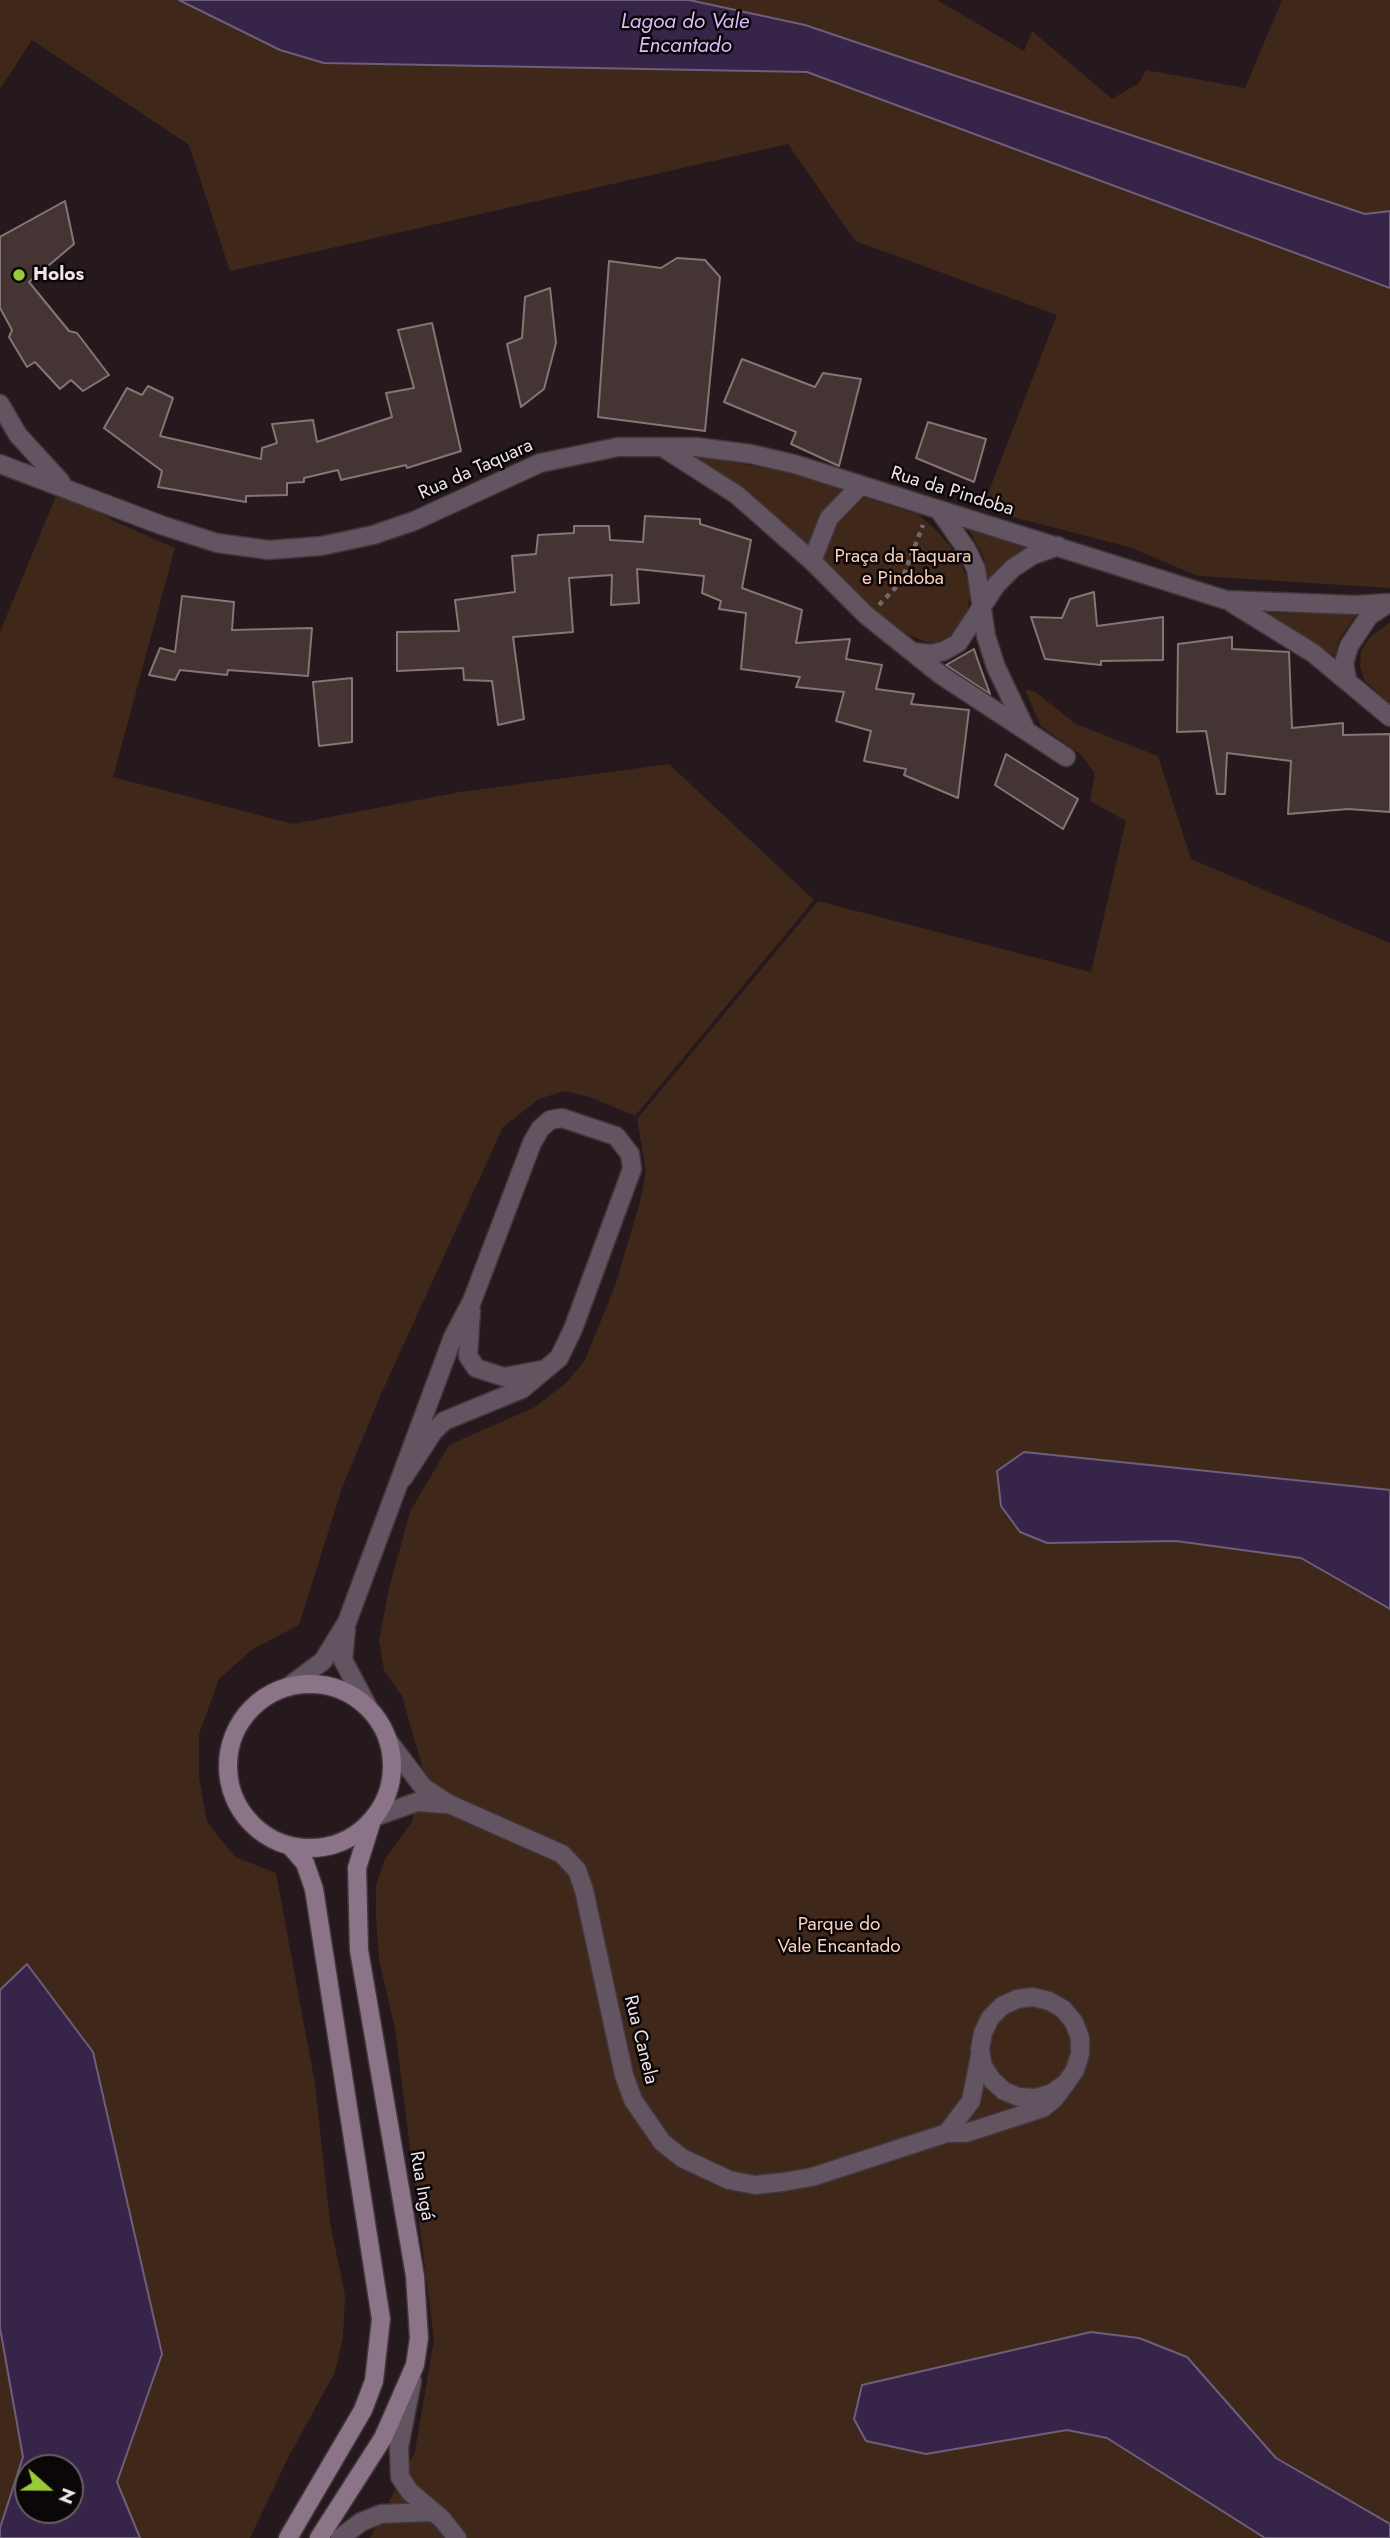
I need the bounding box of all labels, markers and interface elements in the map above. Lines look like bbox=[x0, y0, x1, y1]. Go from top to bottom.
water label: Lagoa do Vale Encantado bbox=[621, 10, 749, 60]
place label: Holos bbox=[33, 264, 84, 286]
marker: Holos bbox=[11, 267, 27, 283]
street label: Rua da Taquara bbox=[415, 435, 537, 505]
street label: Rua da Pindoba bbox=[888, 462, 1016, 522]
park label: Praça da Taquara e Pindoba bbox=[835, 546, 971, 590]
park label: Parque do Vale Encantado bbox=[777, 1914, 901, 1958]
street label: Rua Canela bbox=[618, 1993, 662, 2087]
street label: Rua Ingá bbox=[404, 2149, 438, 2223]
north arrow bbox=[14, 2454, 84, 2524]
text: N bbox=[52, 2484, 83, 2508]

